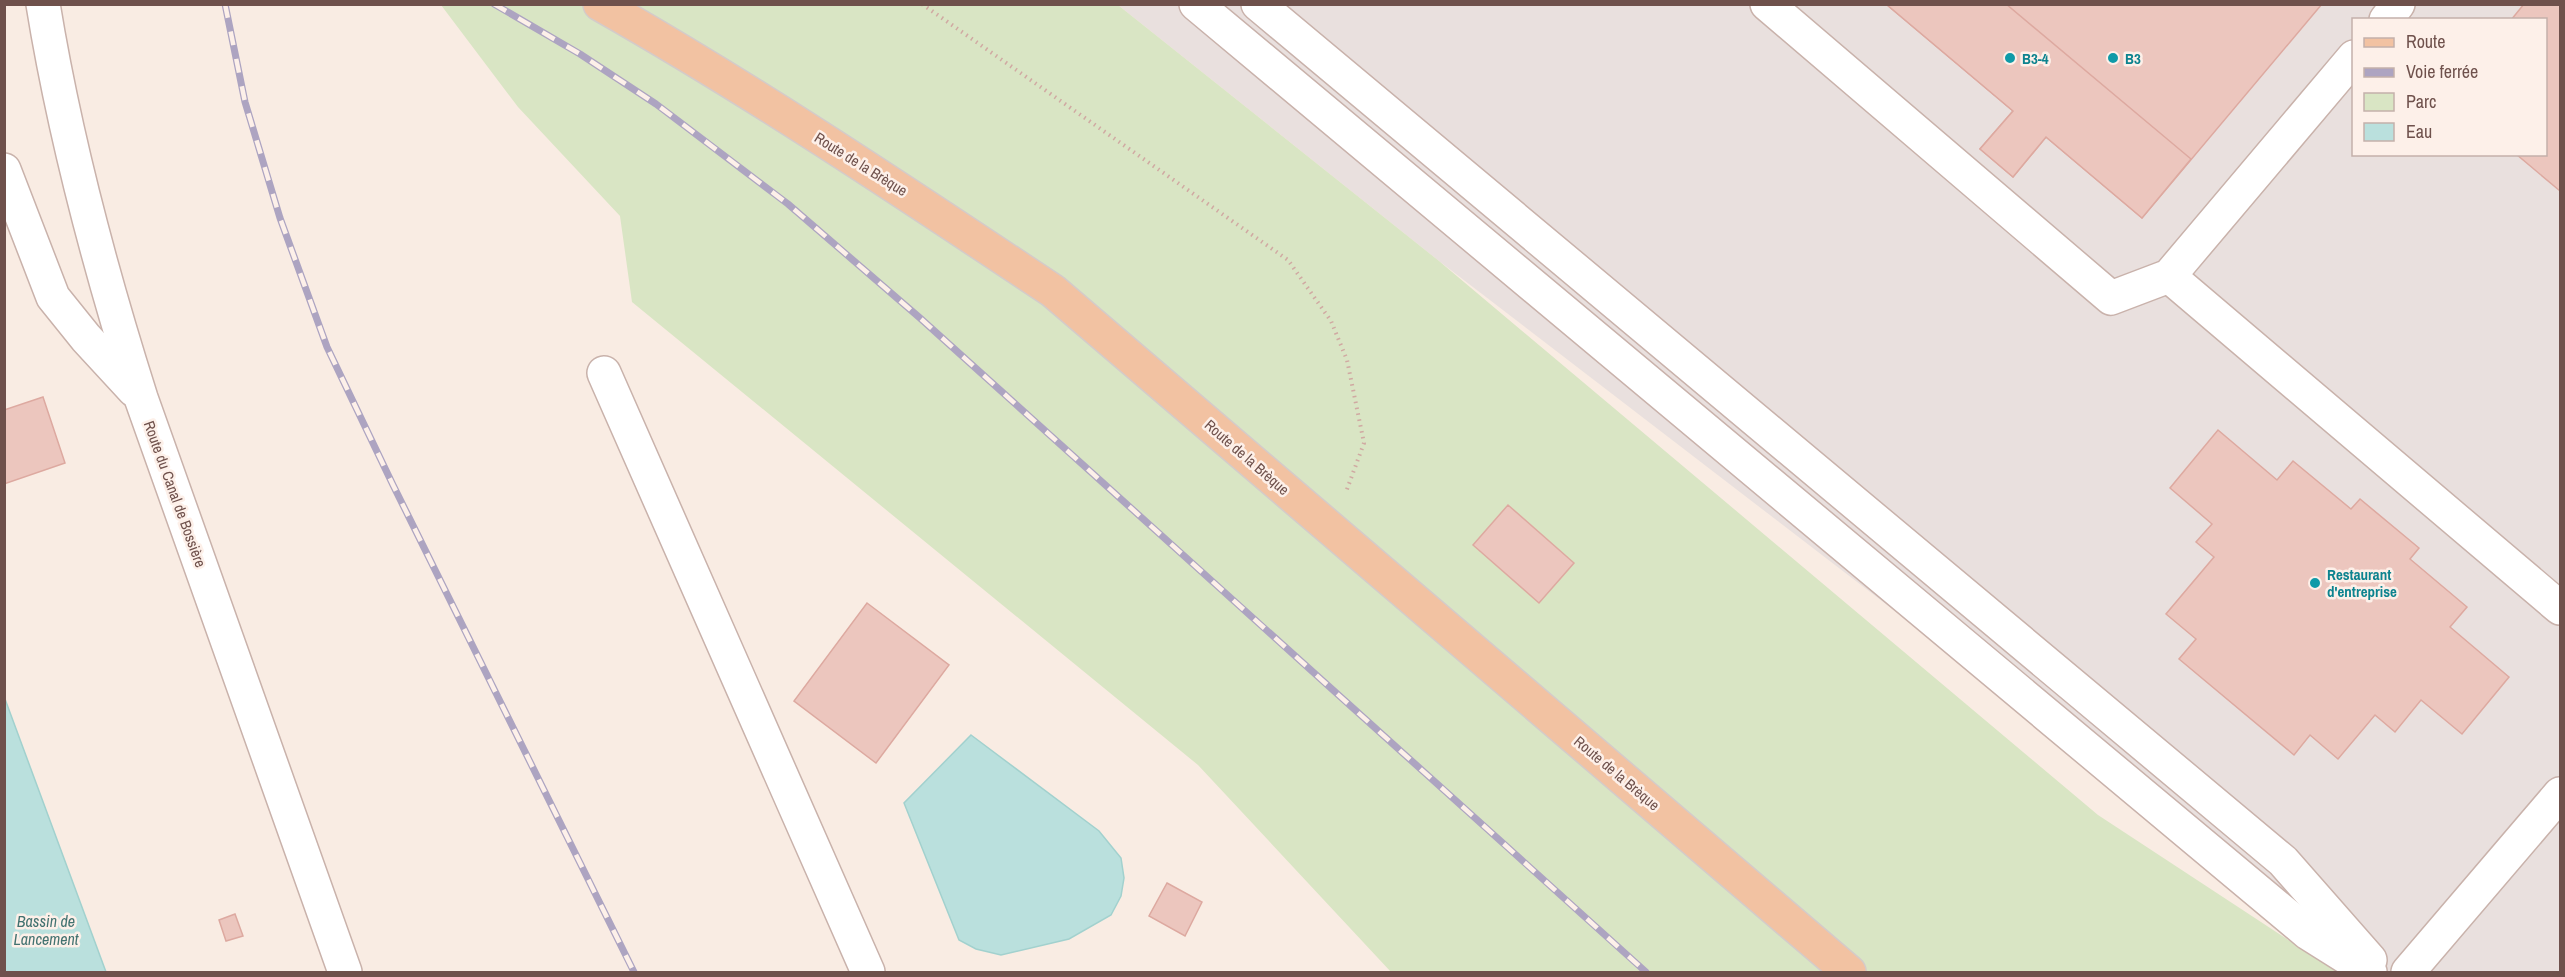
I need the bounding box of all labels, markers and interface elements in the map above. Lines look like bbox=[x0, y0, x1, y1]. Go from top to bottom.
legend bbox=[2352, 18, 2547, 156]
text: Route bbox=[2406, 29, 2445, 54]
place label: B3-4 bbox=[2022, 48, 2049, 69]
place label: B3 bbox=[2125, 48, 2141, 69]
marker: B3-4 bbox=[2003, 51, 2017, 65]
marker: B3 bbox=[2106, 51, 2120, 65]
text: Voie ferrée bbox=[2406, 59, 2478, 84]
text: Parc bbox=[2406, 89, 2436, 114]
text: Eau bbox=[2406, 119, 2432, 144]
street label: Route de la Brèque bbox=[810, 127, 912, 201]
street label: Route de la Brèque bbox=[1200, 414, 1294, 500]
street label: Route du Canal de Bossière bbox=[139, 418, 211, 570]
place label: Restaurant d'entreprise bbox=[2327, 564, 2397, 602]
marker: Restaurant d'entreprise bbox=[2308, 576, 2322, 590]
street label: Route de la Brèque bbox=[1570, 731, 1664, 815]
water label: Bassin de Lancement bbox=[14, 910, 79, 950]

